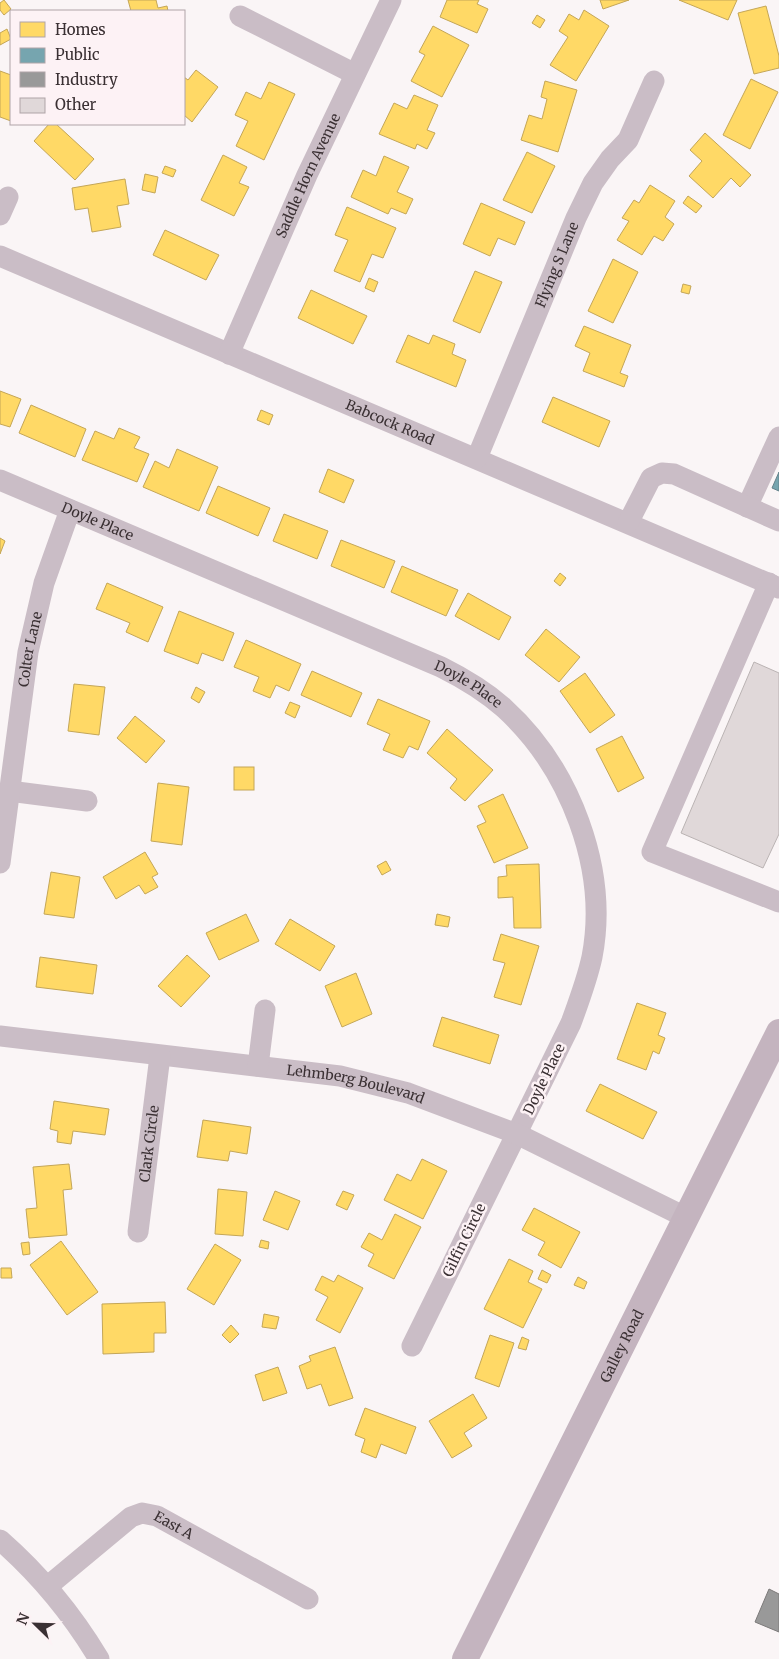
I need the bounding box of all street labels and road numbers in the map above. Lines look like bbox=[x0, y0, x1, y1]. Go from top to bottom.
street label: Saddle Horn Avenue bbox=[272, 110, 344, 241]
street label: Flying S Lane bbox=[531, 219, 582, 310]
street label: Babcock Road bbox=[343, 395, 438, 449]
street label: Doyle Place bbox=[59, 498, 136, 545]
street label: Colter Lane bbox=[14, 610, 46, 688]
street label: Doyle Place bbox=[432, 656, 506, 712]
street label: Doyle Place bbox=[519, 1041, 569, 1117]
street label: Lehmberg Boulevard bbox=[285, 1061, 428, 1108]
street label: Clark Circle bbox=[135, 1104, 163, 1183]
street label: Gilfin Circle bbox=[438, 1200, 490, 1280]
street label: Galley Road bbox=[596, 1306, 648, 1386]
street label: East A bbox=[151, 1507, 197, 1543]

